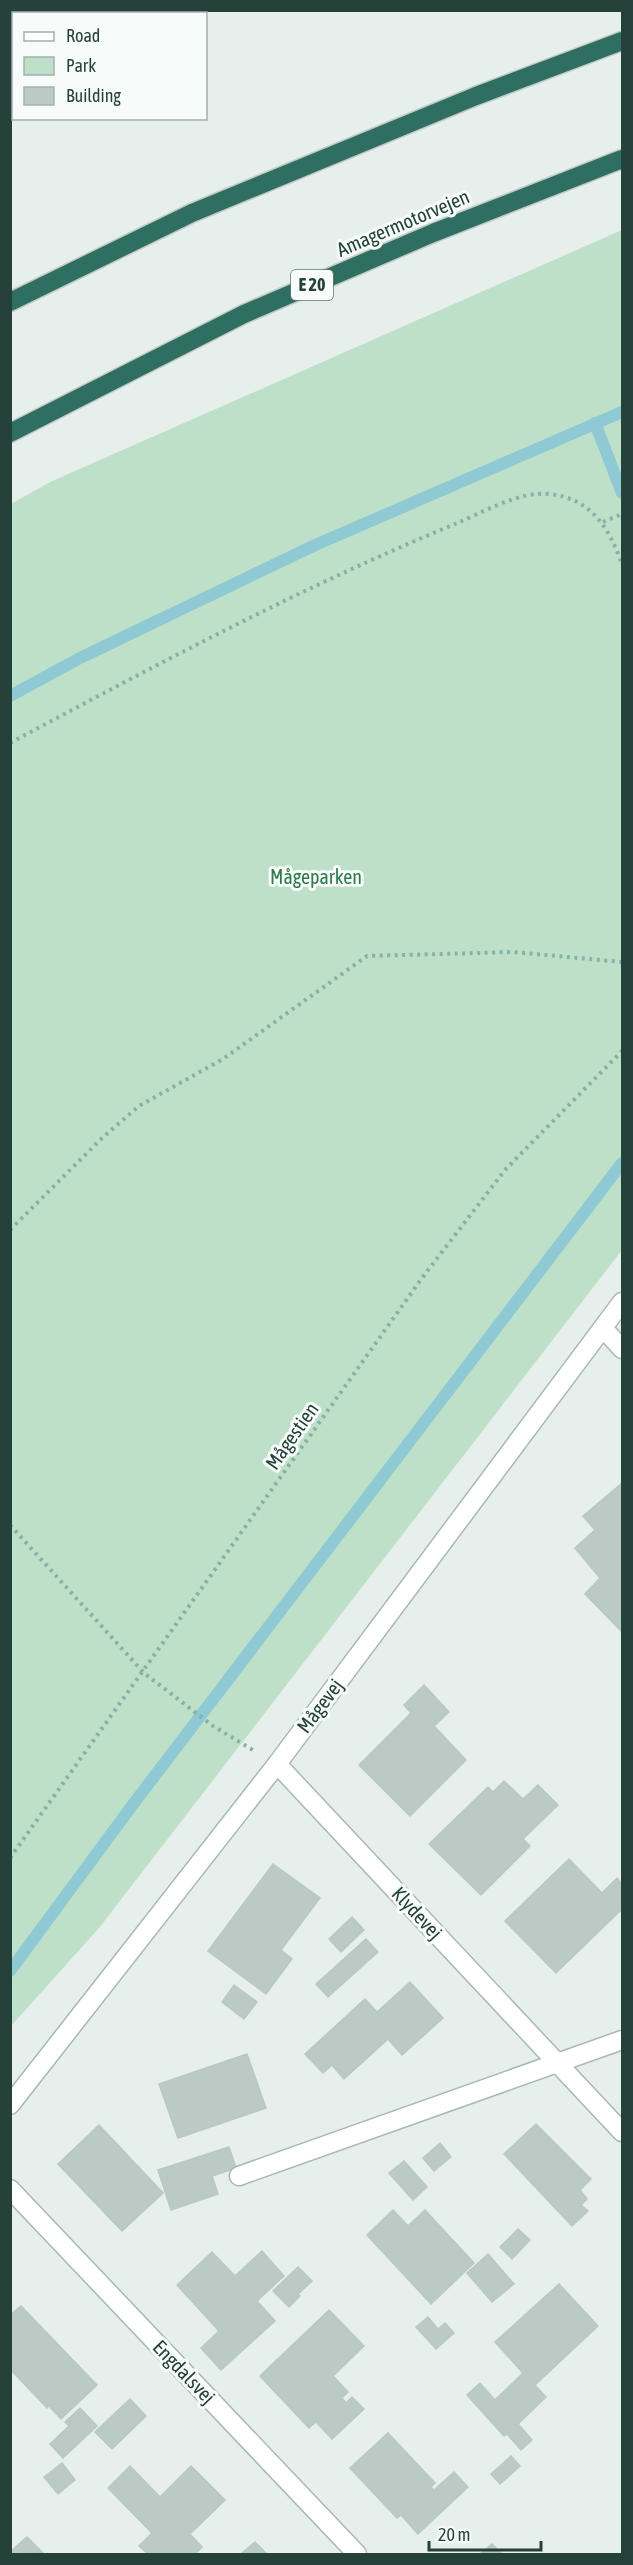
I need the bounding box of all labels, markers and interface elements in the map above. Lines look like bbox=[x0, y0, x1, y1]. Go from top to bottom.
legend bbox=[12, 12, 207, 120]
text: Road bbox=[66, 25, 100, 46]
text: Park bbox=[66, 55, 96, 76]
text: Building bbox=[66, 85, 121, 106]
street label: Amagermotorvejen bbox=[333, 184, 473, 261]
road number: E 20 bbox=[291, 270, 333, 300]
park label: Mågeparken bbox=[270, 865, 362, 888]
street label: Mågestien bbox=[260, 1398, 323, 1474]
street label: Mågevej bbox=[292, 1674, 347, 1737]
street label: Klydevej bbox=[387, 1882, 447, 1944]
street label: Engdalsvej bbox=[149, 2335, 220, 2408]
scale bar bbox=[429, 2514, 542, 2552]
text: 20 m bbox=[438, 2524, 470, 2545]

